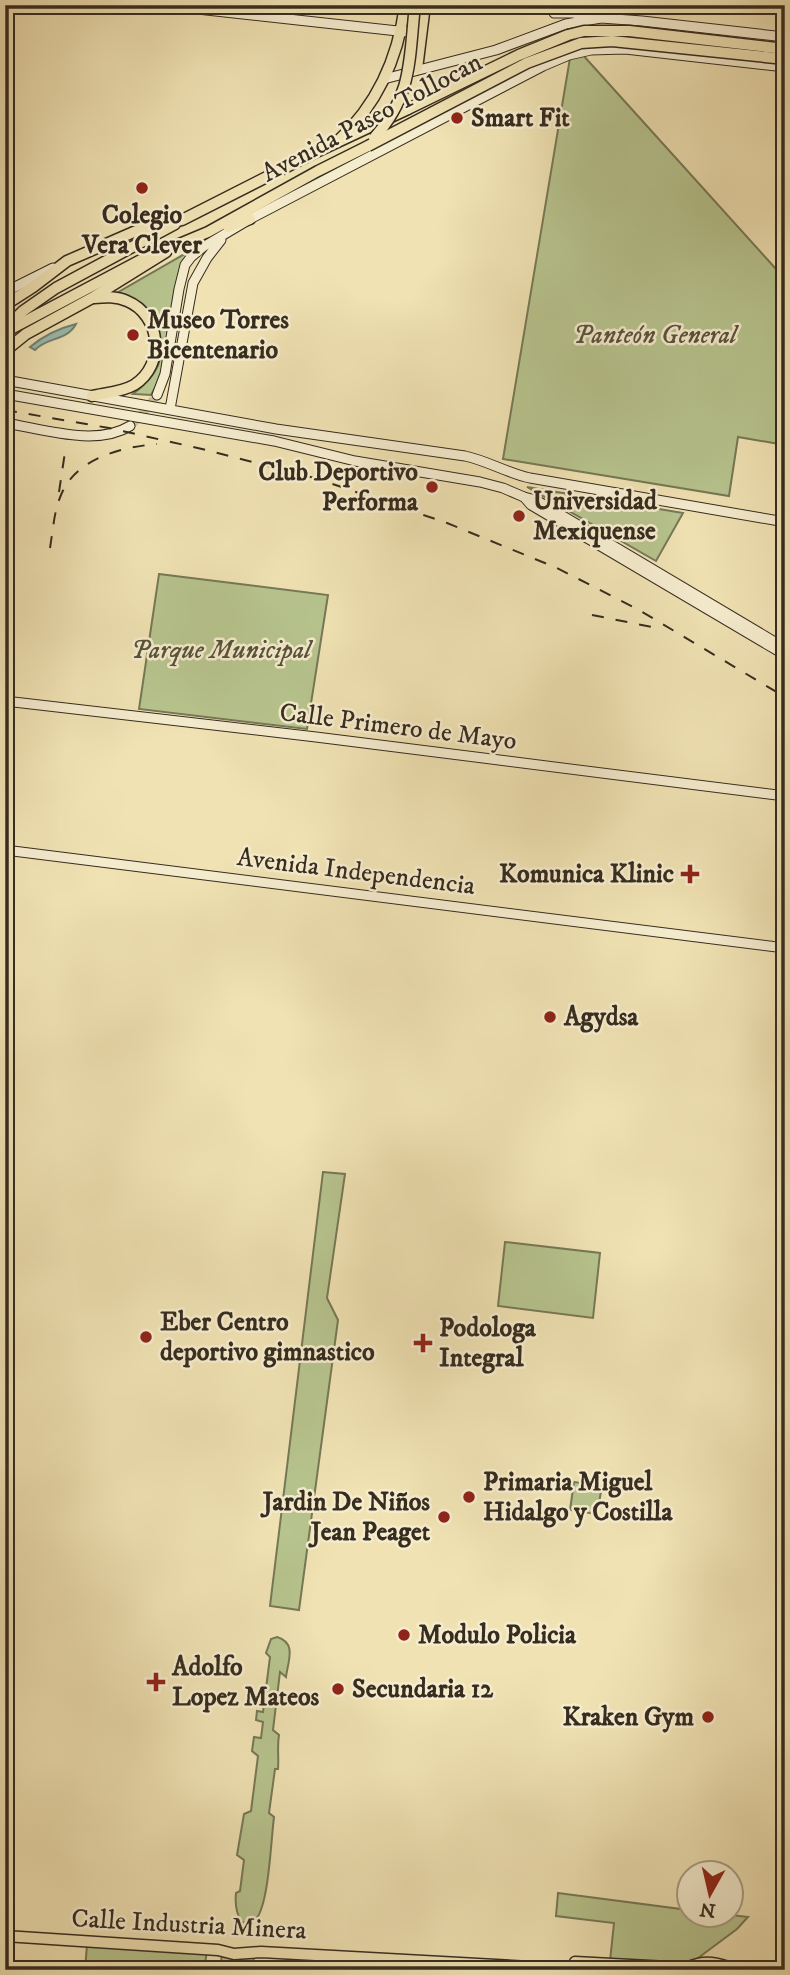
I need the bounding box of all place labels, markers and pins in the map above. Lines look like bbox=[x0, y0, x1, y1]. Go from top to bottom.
place label: Smart Fit bbox=[471, 102, 570, 135]
marker: Smart Fit bbox=[449, 110, 465, 126]
marker: Colegio Vera Clever bbox=[134, 180, 150, 196]
place label: Colegio Vera Clever bbox=[81, 199, 202, 262]
place label: Museo Torres Bicentenario bbox=[147, 304, 289, 367]
marker: Museo Torres Bicentenario bbox=[125, 327, 141, 343]
place label: Club Deportivo Performa bbox=[258, 456, 419, 519]
marker: Club Deportivo Performa bbox=[424, 479, 440, 495]
place label: Universidad Mexiquense bbox=[533, 485, 658, 548]
marker: Universidad Mexiquense bbox=[511, 508, 527, 524]
place label: Komunica Klinic bbox=[499, 858, 674, 891]
marker: Komunica Klinic bbox=[680, 864, 700, 884]
place label: Agydsa bbox=[563, 1001, 639, 1034]
marker: Agydsa bbox=[542, 1009, 558, 1025]
place label: Eber Centro deportivo gimnastico bbox=[160, 1306, 375, 1369]
place label: Podologa Integral bbox=[439, 1312, 537, 1375]
marker: Eber Centro deportivo gimnastico bbox=[138, 1329, 154, 1345]
marker: Podologa Integral bbox=[413, 1333, 433, 1353]
place label: Primaria Miguel Hidalgo y Costilla bbox=[483, 1466, 673, 1529]
place label: Jardin De Niños Jean Peaget bbox=[260, 1486, 431, 1549]
marker: Primaria Miguel Hidalgo y Costilla bbox=[461, 1489, 477, 1505]
marker: Jardin De Niños Jean Peaget bbox=[436, 1509, 452, 1525]
place label: Modulo Policia bbox=[418, 1619, 577, 1652]
marker: Modulo Policia bbox=[396, 1627, 412, 1643]
place label: Adolfo Lopez Mateos bbox=[171, 1651, 320, 1714]
marker: Adolfo Lopez Mateos bbox=[146, 1672, 166, 1692]
place label: Secundaria 12 bbox=[352, 1673, 494, 1706]
marker: Secundaria 12 bbox=[330, 1681, 346, 1697]
place label: Kraken Gym bbox=[562, 1701, 694, 1734]
marker: Kraken Gym bbox=[700, 1709, 716, 1725]

